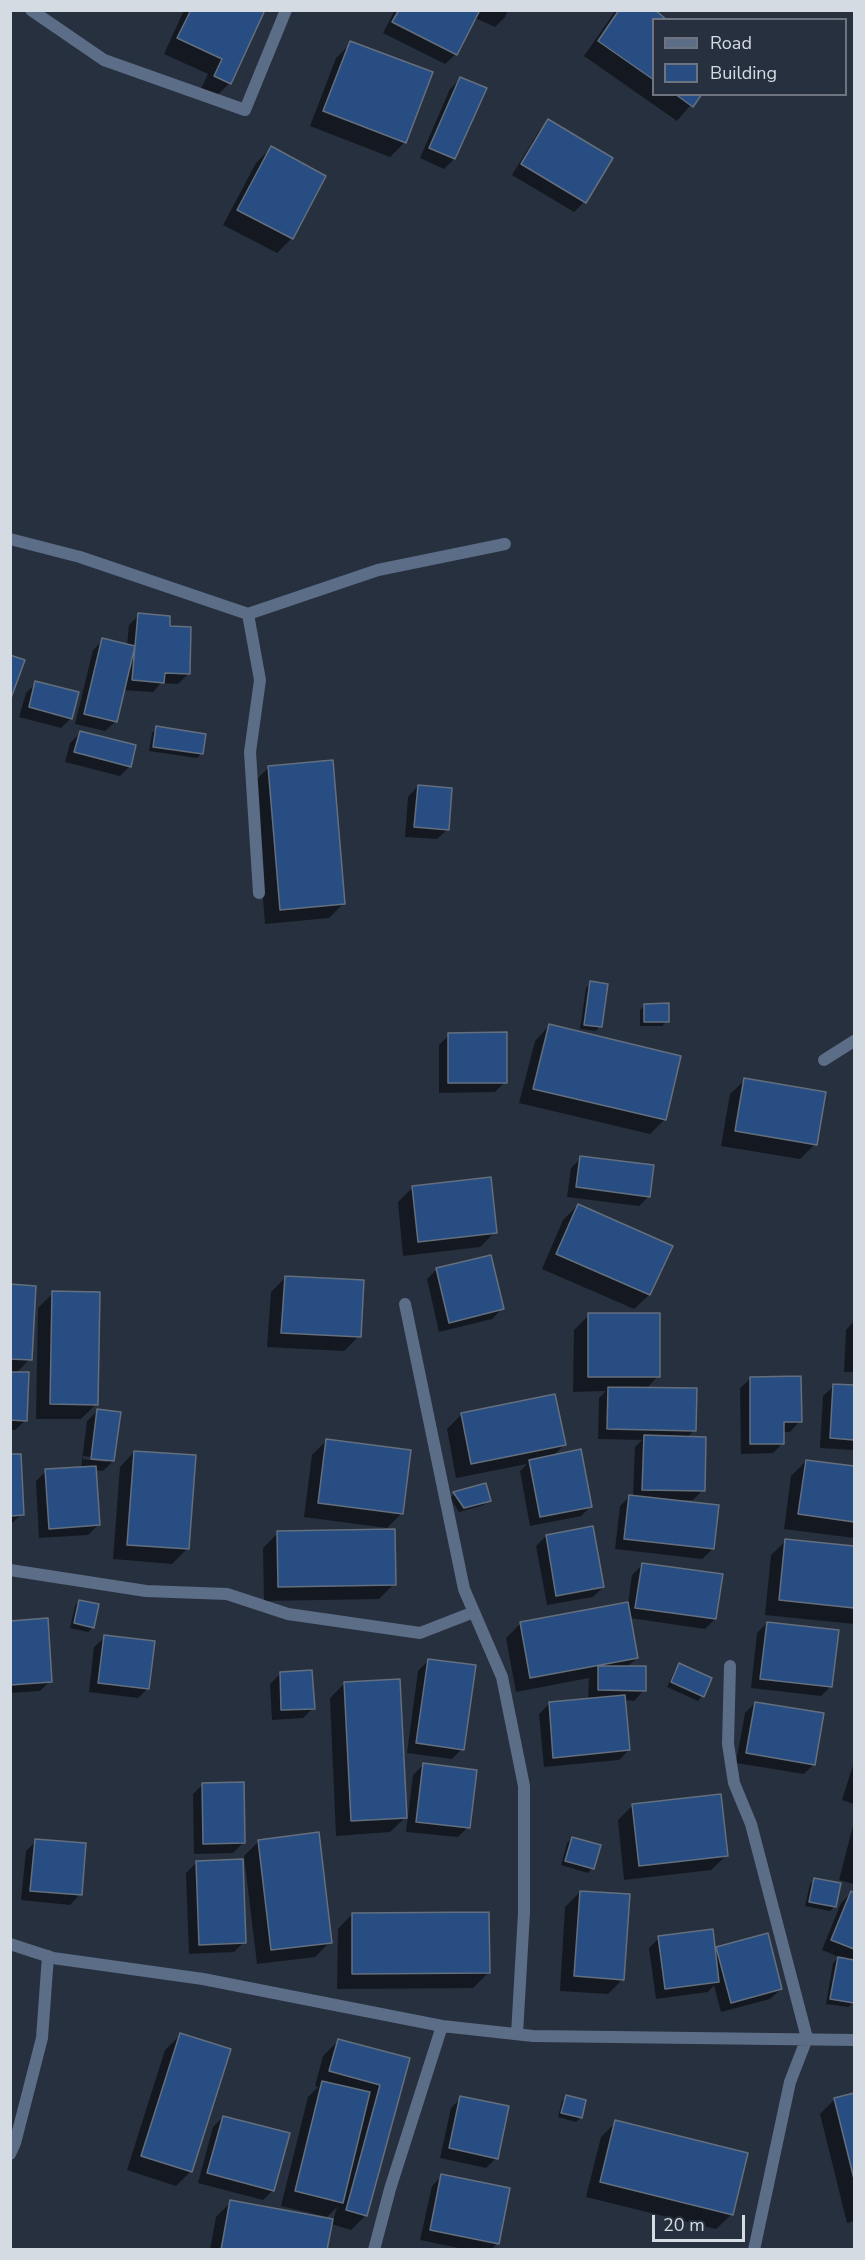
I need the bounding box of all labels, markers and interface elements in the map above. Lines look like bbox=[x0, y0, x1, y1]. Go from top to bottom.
legend bbox=[652, 18, 847, 96]
text: Road bbox=[710, 31, 752, 55]
text: Building bbox=[710, 61, 777, 85]
scale bar bbox=[655, 2203, 748, 2241]
text: 20 m bbox=[663, 2213, 705, 2237]

